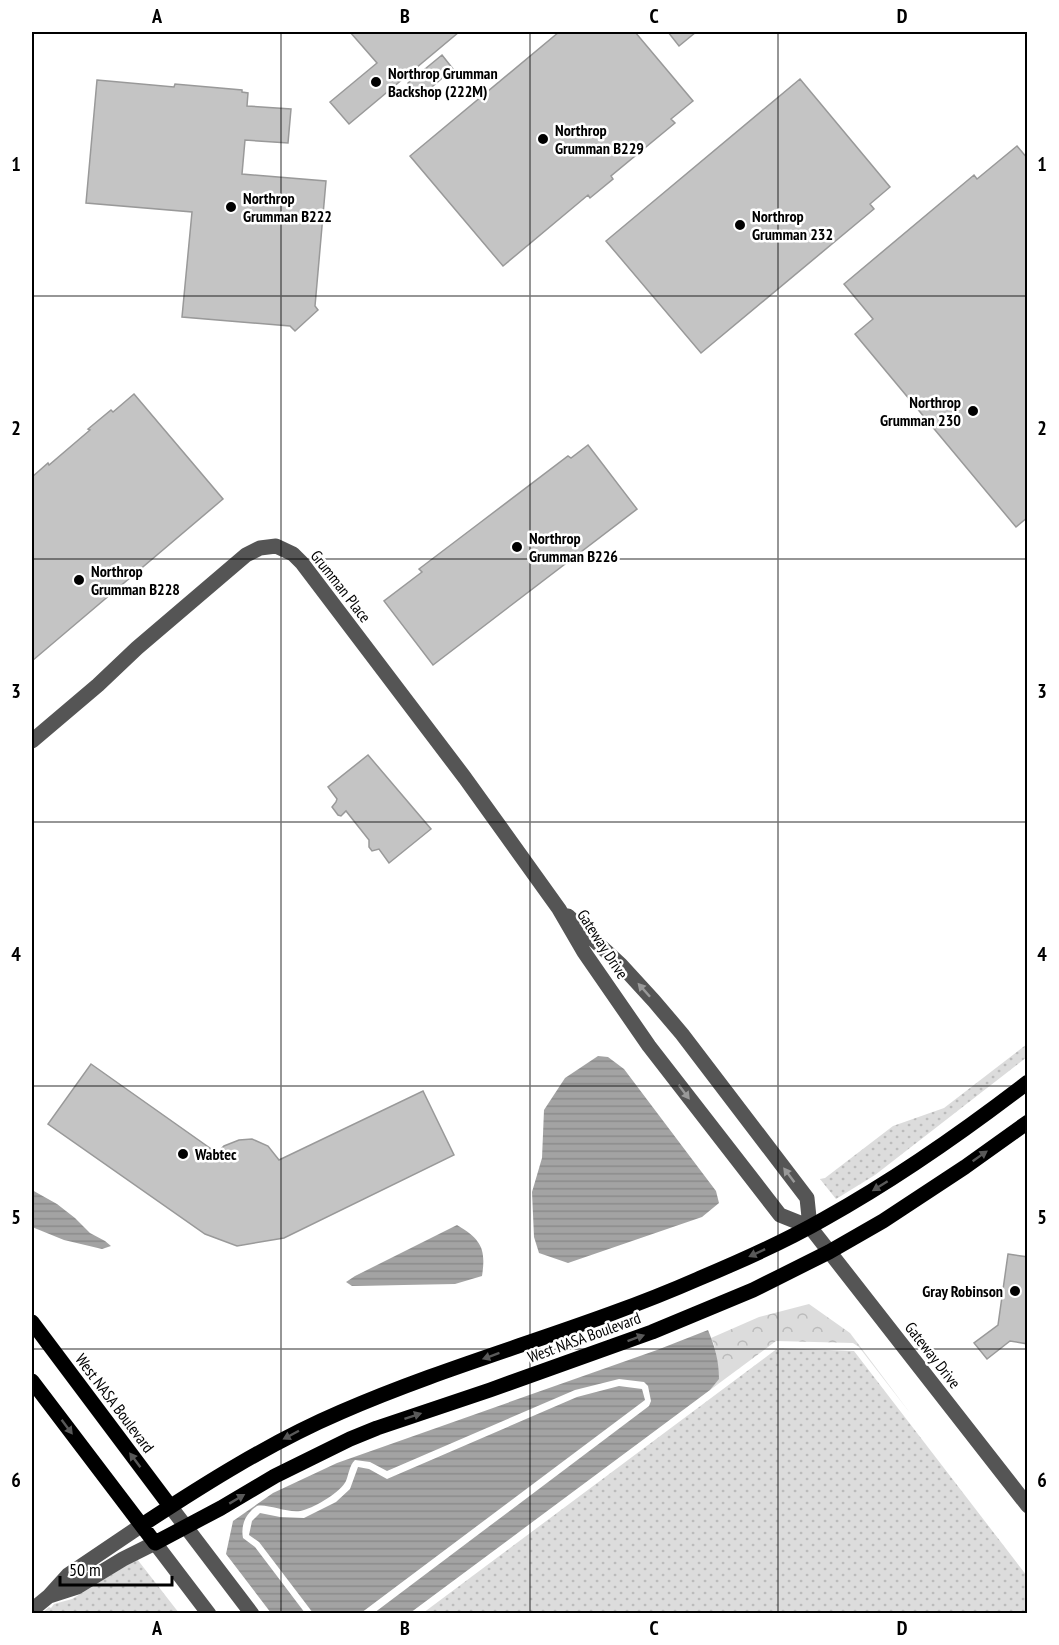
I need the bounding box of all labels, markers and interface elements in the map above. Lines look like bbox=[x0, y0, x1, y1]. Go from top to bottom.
text: A bbox=[151, 3, 163, 29]
text: B bbox=[400, 3, 410, 29]
text: C bbox=[649, 3, 659, 29]
text: D bbox=[897, 3, 908, 29]
place label: Northrop Grumman Backshop (222M) bbox=[388, 63, 498, 101]
marker: Northrop Grumman Backshop (222M) bbox=[369, 75, 383, 89]
place label: Northrop Grumman B229 bbox=[555, 120, 644, 158]
marker: Northrop Grumman B229 bbox=[536, 132, 550, 146]
text: 1 bbox=[11, 151, 21, 177]
text: 1 bbox=[1037, 151, 1047, 177]
place label: Northrop Grumman B222 bbox=[243, 188, 332, 226]
marker: Northrop Grumman B222 bbox=[224, 200, 238, 214]
place label: Northrop Grumman 232 bbox=[752, 206, 833, 244]
marker: Northrop Grumman 232 bbox=[733, 218, 747, 232]
place label: Northrop Grumman 230 bbox=[880, 392, 961, 430]
marker: Northrop Grumman 230 bbox=[966, 404, 980, 418]
text: 2 bbox=[11, 415, 21, 441]
text: 2 bbox=[1037, 415, 1047, 441]
place label: Northrop Grumman B226 bbox=[529, 528, 618, 566]
marker: Northrop Grumman B226 bbox=[510, 540, 524, 554]
street label: Grumman Place bbox=[307, 546, 375, 626]
place label: Northrop Grumman B228 bbox=[91, 561, 180, 599]
marker: Northrop Grumman B228 bbox=[72, 573, 86, 587]
text: 3 bbox=[11, 678, 21, 704]
text: 3 bbox=[1037, 678, 1047, 704]
street label: Gateway Drive bbox=[573, 905, 633, 983]
text: 4 bbox=[11, 941, 21, 967]
text: 4 bbox=[1037, 941, 1047, 967]
one-way arrow bbox=[637, 982, 651, 997]
one-way arrow bbox=[678, 1084, 691, 1100]
place label: Wabtec bbox=[194, 1144, 237, 1164]
marker: Wabtec bbox=[176, 1147, 190, 1161]
one-way arrow bbox=[972, 1150, 988, 1162]
one-way arrow bbox=[784, 1167, 796, 1182]
one-way arrow bbox=[872, 1180, 888, 1191]
text: 5 bbox=[11, 1204, 21, 1230]
text: 5 bbox=[1037, 1204, 1047, 1230]
one-way arrow bbox=[749, 1248, 766, 1257]
place label: Gray Robinson bbox=[922, 1281, 1003, 1301]
marker: Gray Robinson bbox=[1008, 1284, 1022, 1298]
street label: West NASA Boulevard bbox=[525, 1307, 643, 1367]
street label: Gateway Drive bbox=[901, 1318, 965, 1392]
one-way arrow bbox=[628, 1332, 646, 1342]
street label: West NASA Boulevard bbox=[71, 1350, 159, 1457]
one-way arrow bbox=[482, 1352, 500, 1361]
one-way arrow bbox=[404, 1411, 422, 1420]
one-way arrow bbox=[61, 1419, 73, 1435]
one-way arrow bbox=[282, 1430, 300, 1440]
one-way arrow bbox=[129, 1452, 141, 1468]
text: 6 bbox=[11, 1467, 21, 1493]
text: 6 bbox=[1037, 1467, 1047, 1493]
one-way arrow bbox=[229, 1493, 245, 1504]
scale bar bbox=[60, 1549, 172, 1587]
text: 50 m bbox=[69, 1558, 101, 1581]
text: A bbox=[151, 1615, 163, 1641]
text: B bbox=[400, 1615, 410, 1641]
text: C bbox=[649, 1615, 659, 1641]
text: D bbox=[897, 1615, 908, 1641]

